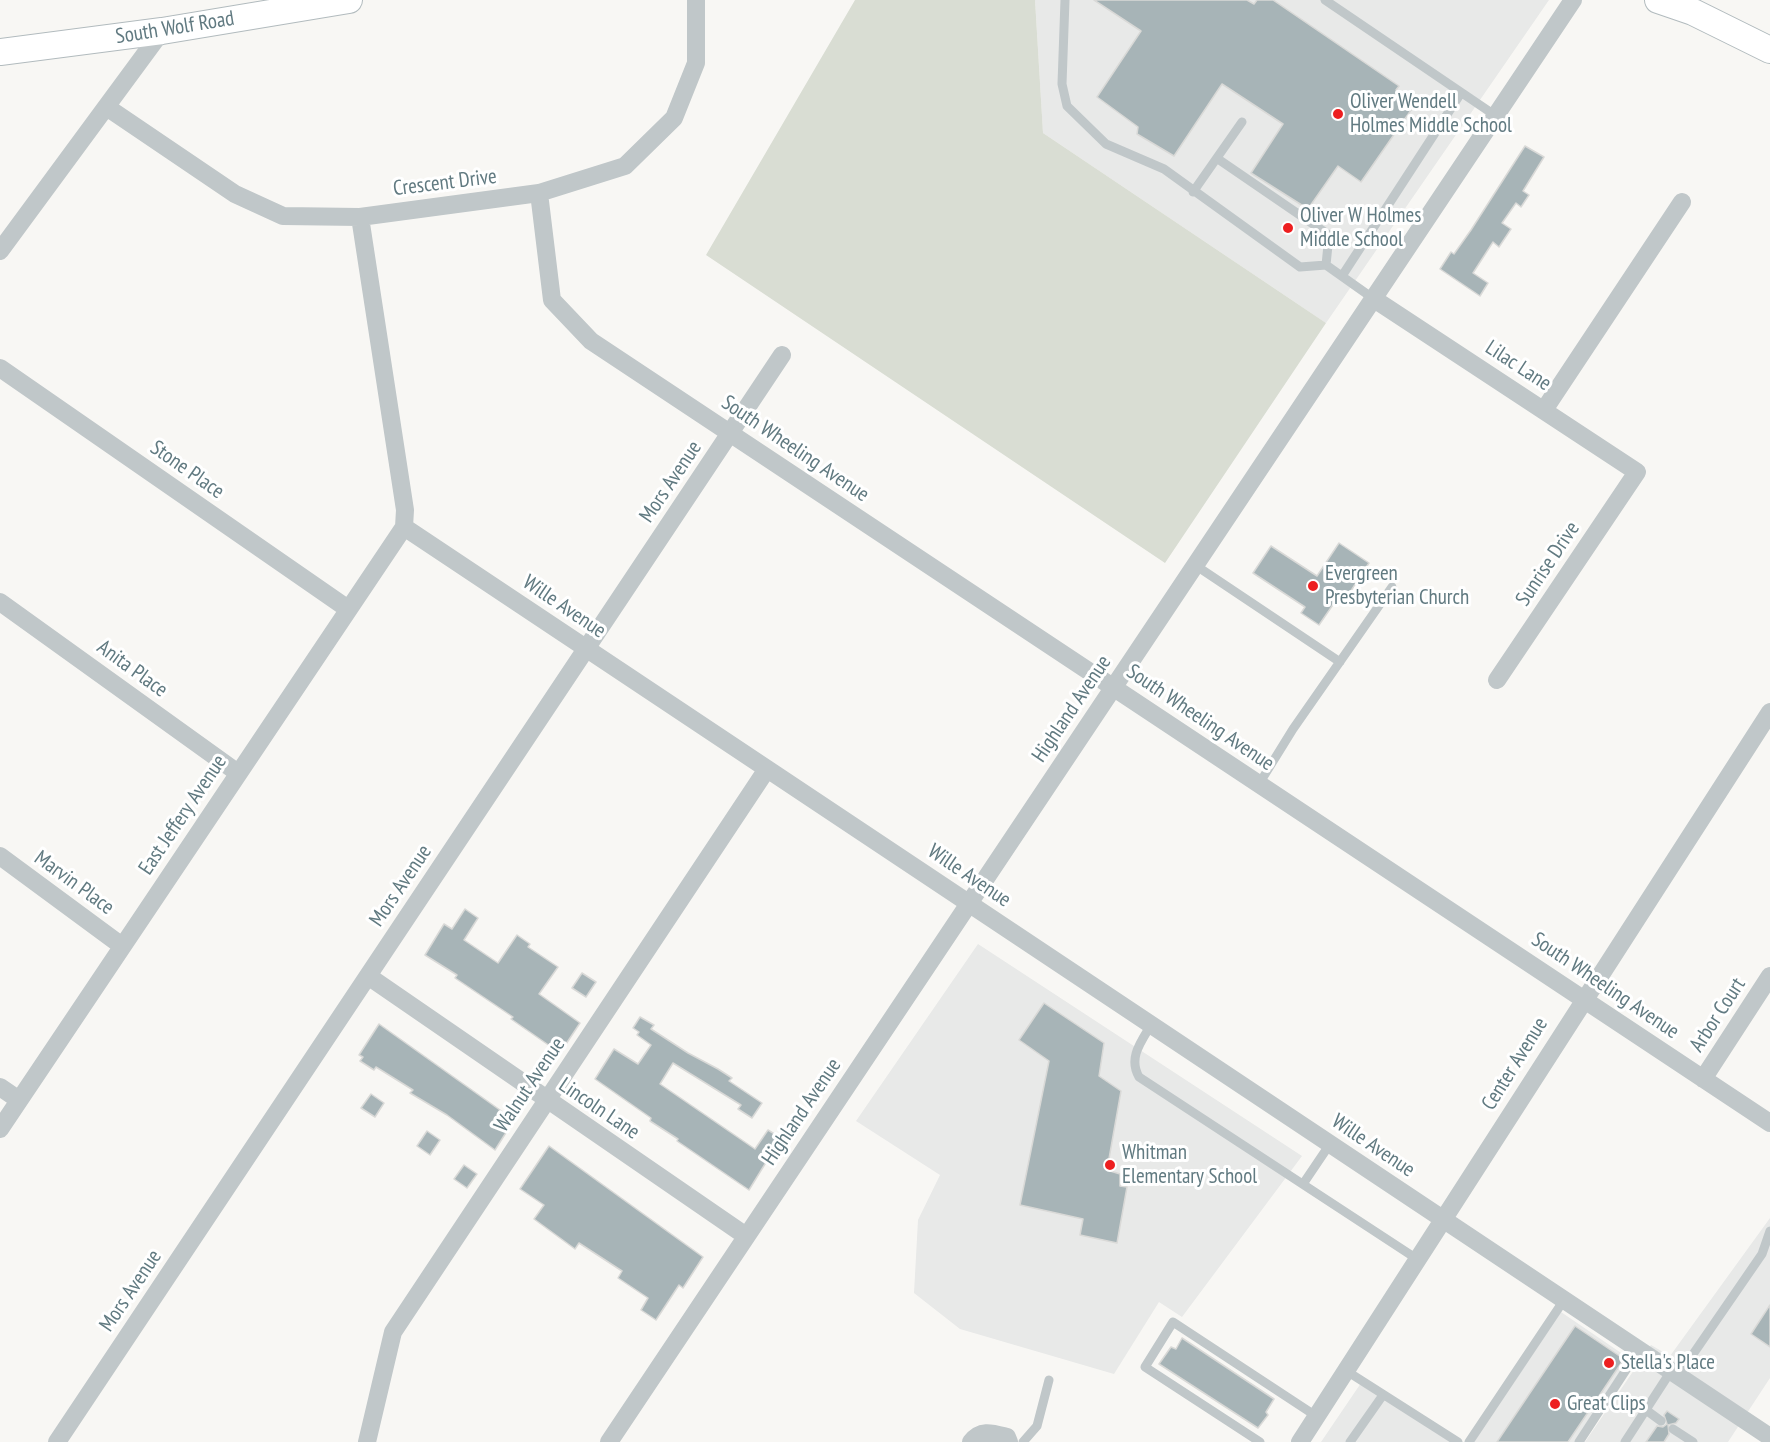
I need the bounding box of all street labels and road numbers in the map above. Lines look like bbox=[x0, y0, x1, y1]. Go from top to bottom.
street label: South Wolf Road bbox=[114, 6, 236, 50]
street label: Crescent Drive bbox=[392, 164, 498, 202]
street label: Lilac Lane bbox=[1480, 335, 1556, 397]
street label: South Wheeling Avenue bbox=[716, 390, 874, 508]
street label: Stone Place bbox=[145, 435, 229, 505]
street label: Mors Avenue bbox=[635, 436, 707, 528]
street label: Sunrise Drive bbox=[1511, 517, 1585, 611]
street label: Wille Avenue bbox=[518, 570, 610, 644]
street label: Anita Place bbox=[92, 635, 172, 703]
street label: Highland Avenue bbox=[1027, 651, 1117, 767]
street label: South Wheeling Avenue bbox=[1121, 659, 1279, 777]
street label: East Jeffery Avenue bbox=[134, 750, 232, 880]
street label: Wille Avenue bbox=[923, 839, 1015, 913]
street label: Mors Avenue bbox=[365, 840, 437, 932]
street label: Marvin Place bbox=[29, 846, 119, 920]
street label: South Wheeling Avenue bbox=[1526, 927, 1684, 1045]
street label: Arbor Court bbox=[1685, 973, 1751, 1057]
street label: Center Avenue bbox=[1477, 1013, 1553, 1115]
street label: Walnut Avenue bbox=[489, 1033, 571, 1137]
street label: Highland Avenue bbox=[757, 1054, 847, 1170]
street label: Lincoln Lane bbox=[554, 1073, 644, 1145]
street label: Wille Avenue bbox=[1327, 1109, 1419, 1183]
street label: Mors Avenue bbox=[95, 1245, 167, 1337]

